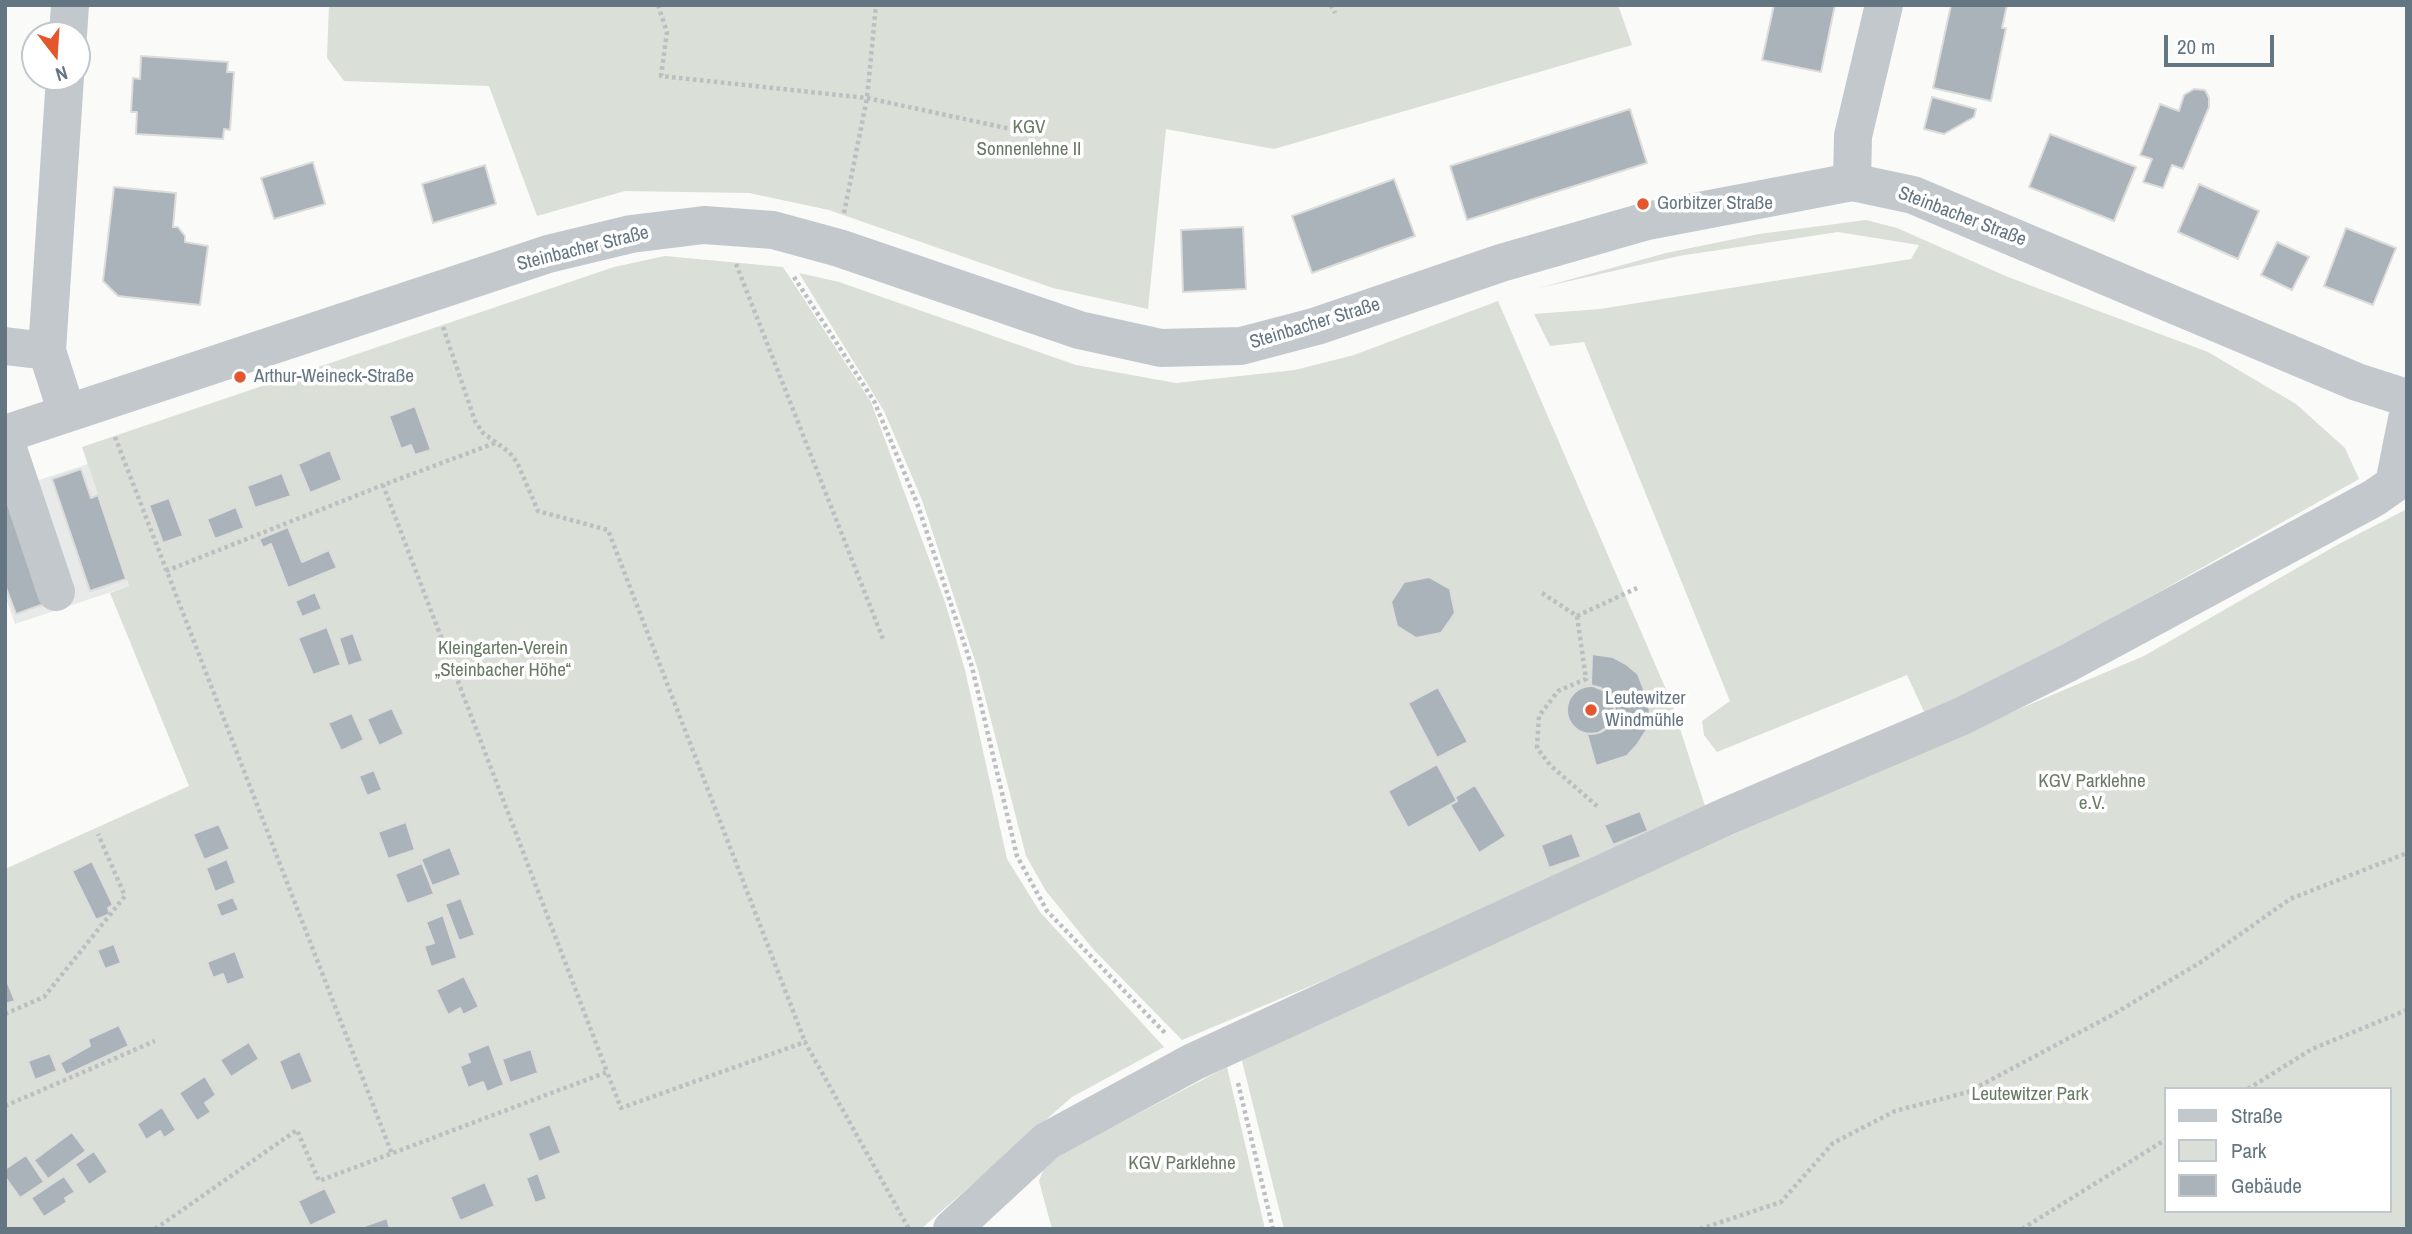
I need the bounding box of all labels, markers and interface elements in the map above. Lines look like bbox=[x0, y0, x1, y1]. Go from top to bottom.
north arrow bbox=[21, 21, 91, 91]
scale bar bbox=[2167, 21, 2277, 65]
text: 20 m bbox=[2177, 32, 2215, 61]
text: N bbox=[52, 60, 71, 88]
park label: KGV Sonnenlehne II bbox=[977, 117, 1081, 161]
street label: Steinbacher Straße bbox=[1895, 182, 2029, 252]
place label: Gorbitzer Straße bbox=[1657, 193, 1773, 215]
marker: Gorbitzer Straße bbox=[1635, 196, 1651, 212]
street label: Steinbacher Straße bbox=[515, 222, 651, 276]
street label: Steinbacher Straße bbox=[1247, 293, 1383, 355]
place label: Arthur-Weineck-Straße bbox=[254, 366, 414, 388]
marker: Arthur-Weineck-Straße bbox=[232, 369, 248, 385]
park label: Kleingarten-Verein „Steinbacher Höhe“ bbox=[435, 638, 571, 682]
place label: Leutewitzer Windmühle bbox=[1605, 688, 1686, 732]
marker: Leutewitzer Windmühle bbox=[1583, 702, 1599, 718]
park label: KGV Parklehne e.V. bbox=[2038, 771, 2146, 815]
park label: Leutewitzer Park bbox=[1972, 1084, 2088, 1106]
legend bbox=[2164, 1087, 2391, 1213]
text: Straße bbox=[2231, 1101, 2283, 1130]
text: Park bbox=[2231, 1136, 2266, 1165]
park label: KGV Parklehne bbox=[1128, 1153, 1236, 1175]
text: Gebäude bbox=[2231, 1171, 2302, 1200]

